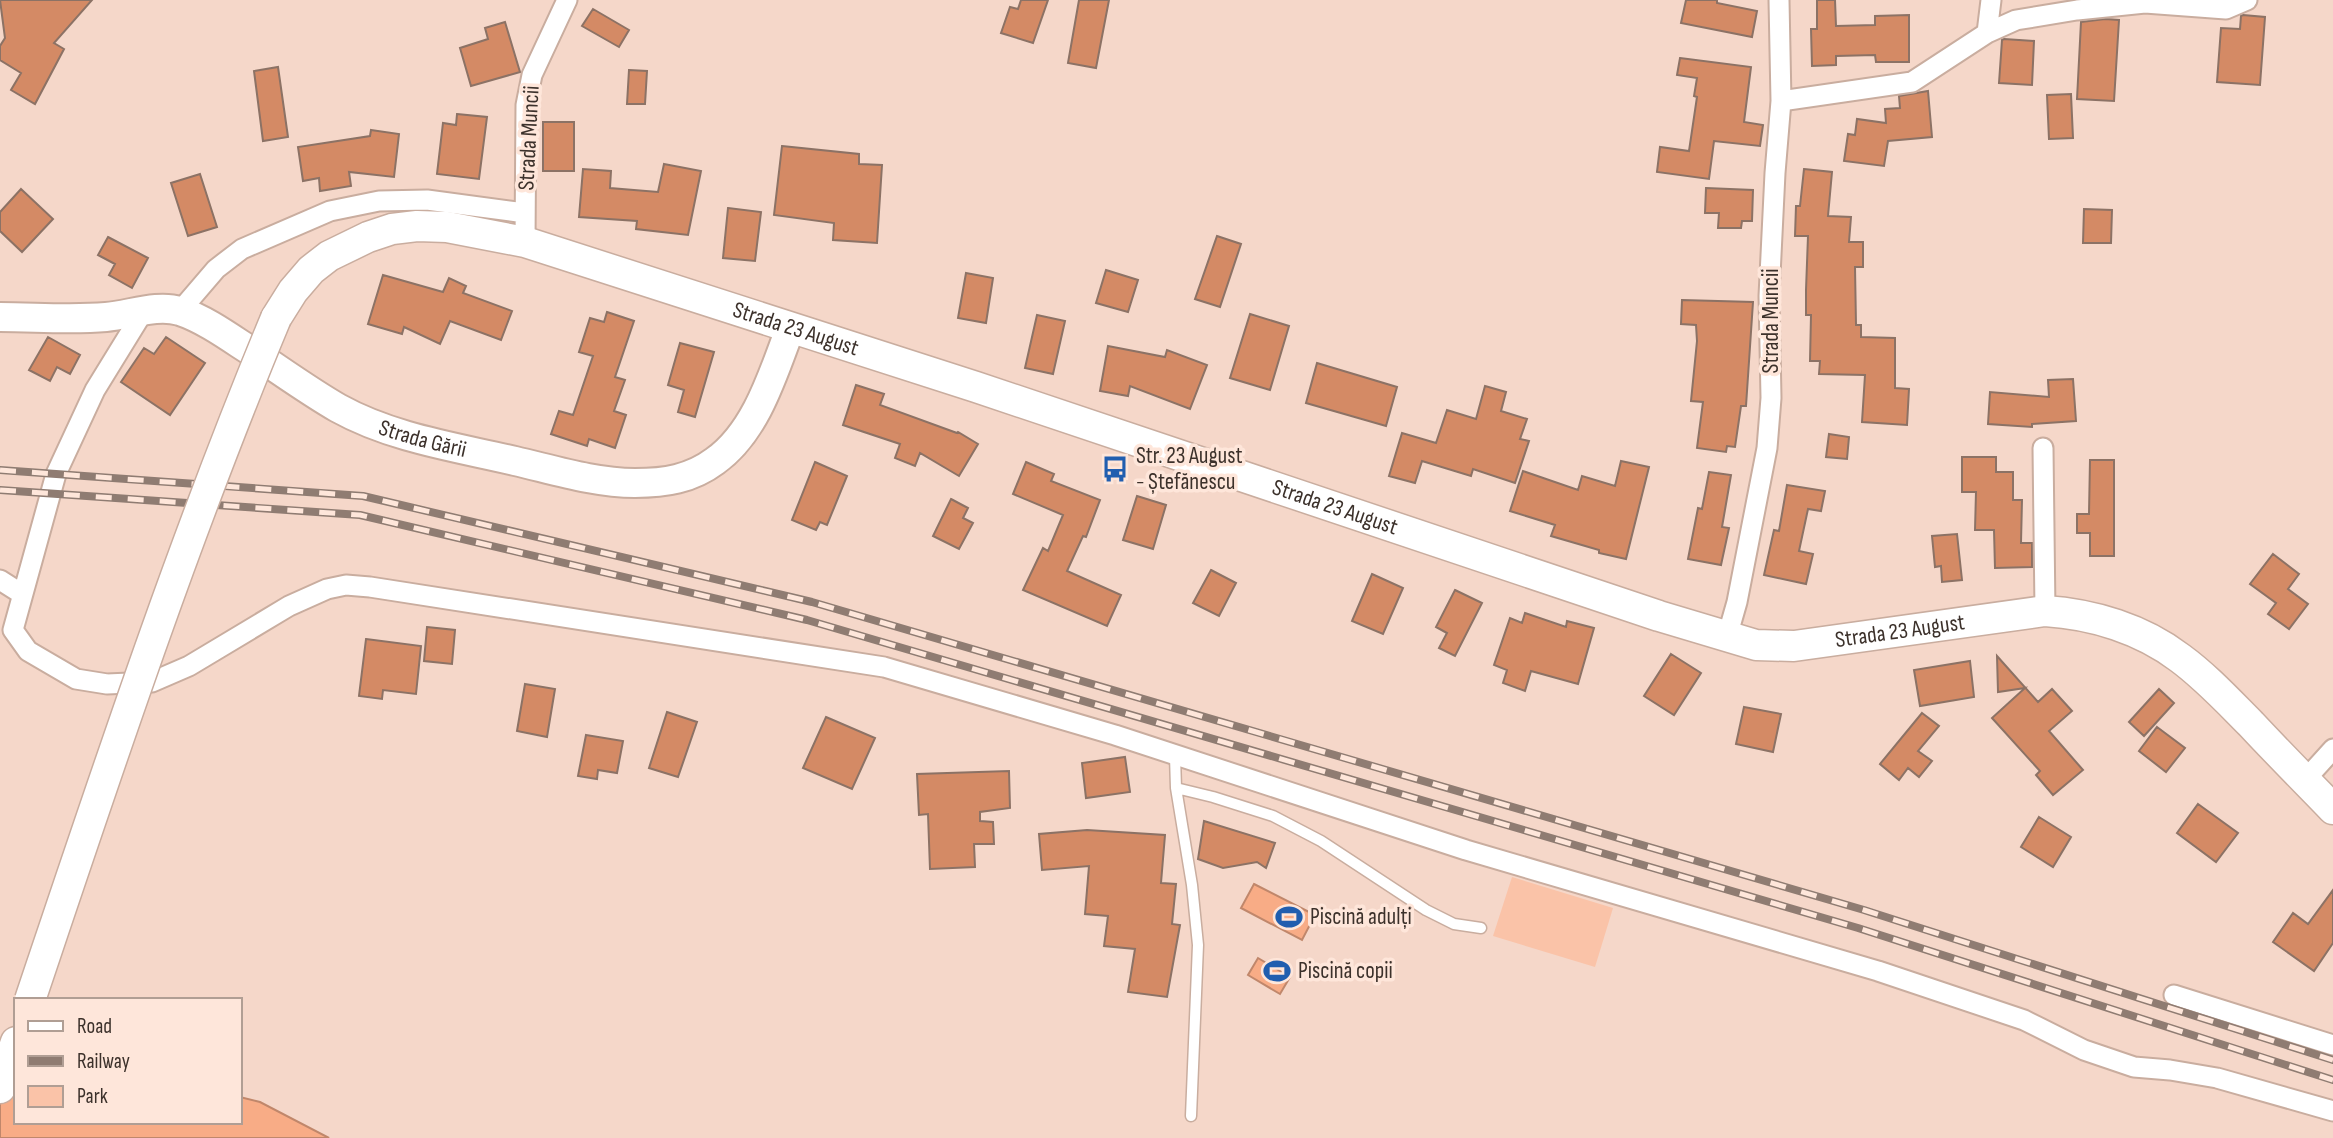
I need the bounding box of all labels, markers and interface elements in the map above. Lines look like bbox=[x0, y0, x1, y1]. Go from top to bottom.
street label: Strada Muncii bbox=[512, 85, 546, 191]
street label: Strada Muncii bbox=[1757, 269, 1785, 373]
street label: Strada 23 August bbox=[729, 296, 862, 362]
street label: Strada Gării bbox=[375, 414, 469, 464]
place label: Str. 23 August - Ștefănescu bbox=[1136, 442, 1243, 496]
bus stop icon: Str. 23 August - Ștefănescu bbox=[1100, 454, 1130, 484]
street label: Strada 23 August bbox=[1269, 473, 1401, 541]
street label: Strada 23 August bbox=[1833, 608, 1967, 654]
sports icon: Piscină adulți bbox=[1274, 902, 1304, 932]
place label: Piscină adulți bbox=[1310, 903, 1412, 931]
sports icon: Piscină copii bbox=[1262, 956, 1292, 986]
place label: Piscină copii bbox=[1298, 957, 1393, 985]
legend bbox=[14, 998, 242, 1124]
text: Road bbox=[77, 1014, 112, 1039]
text: Railway bbox=[77, 1049, 130, 1074]
text: Park bbox=[77, 1084, 108, 1109]

